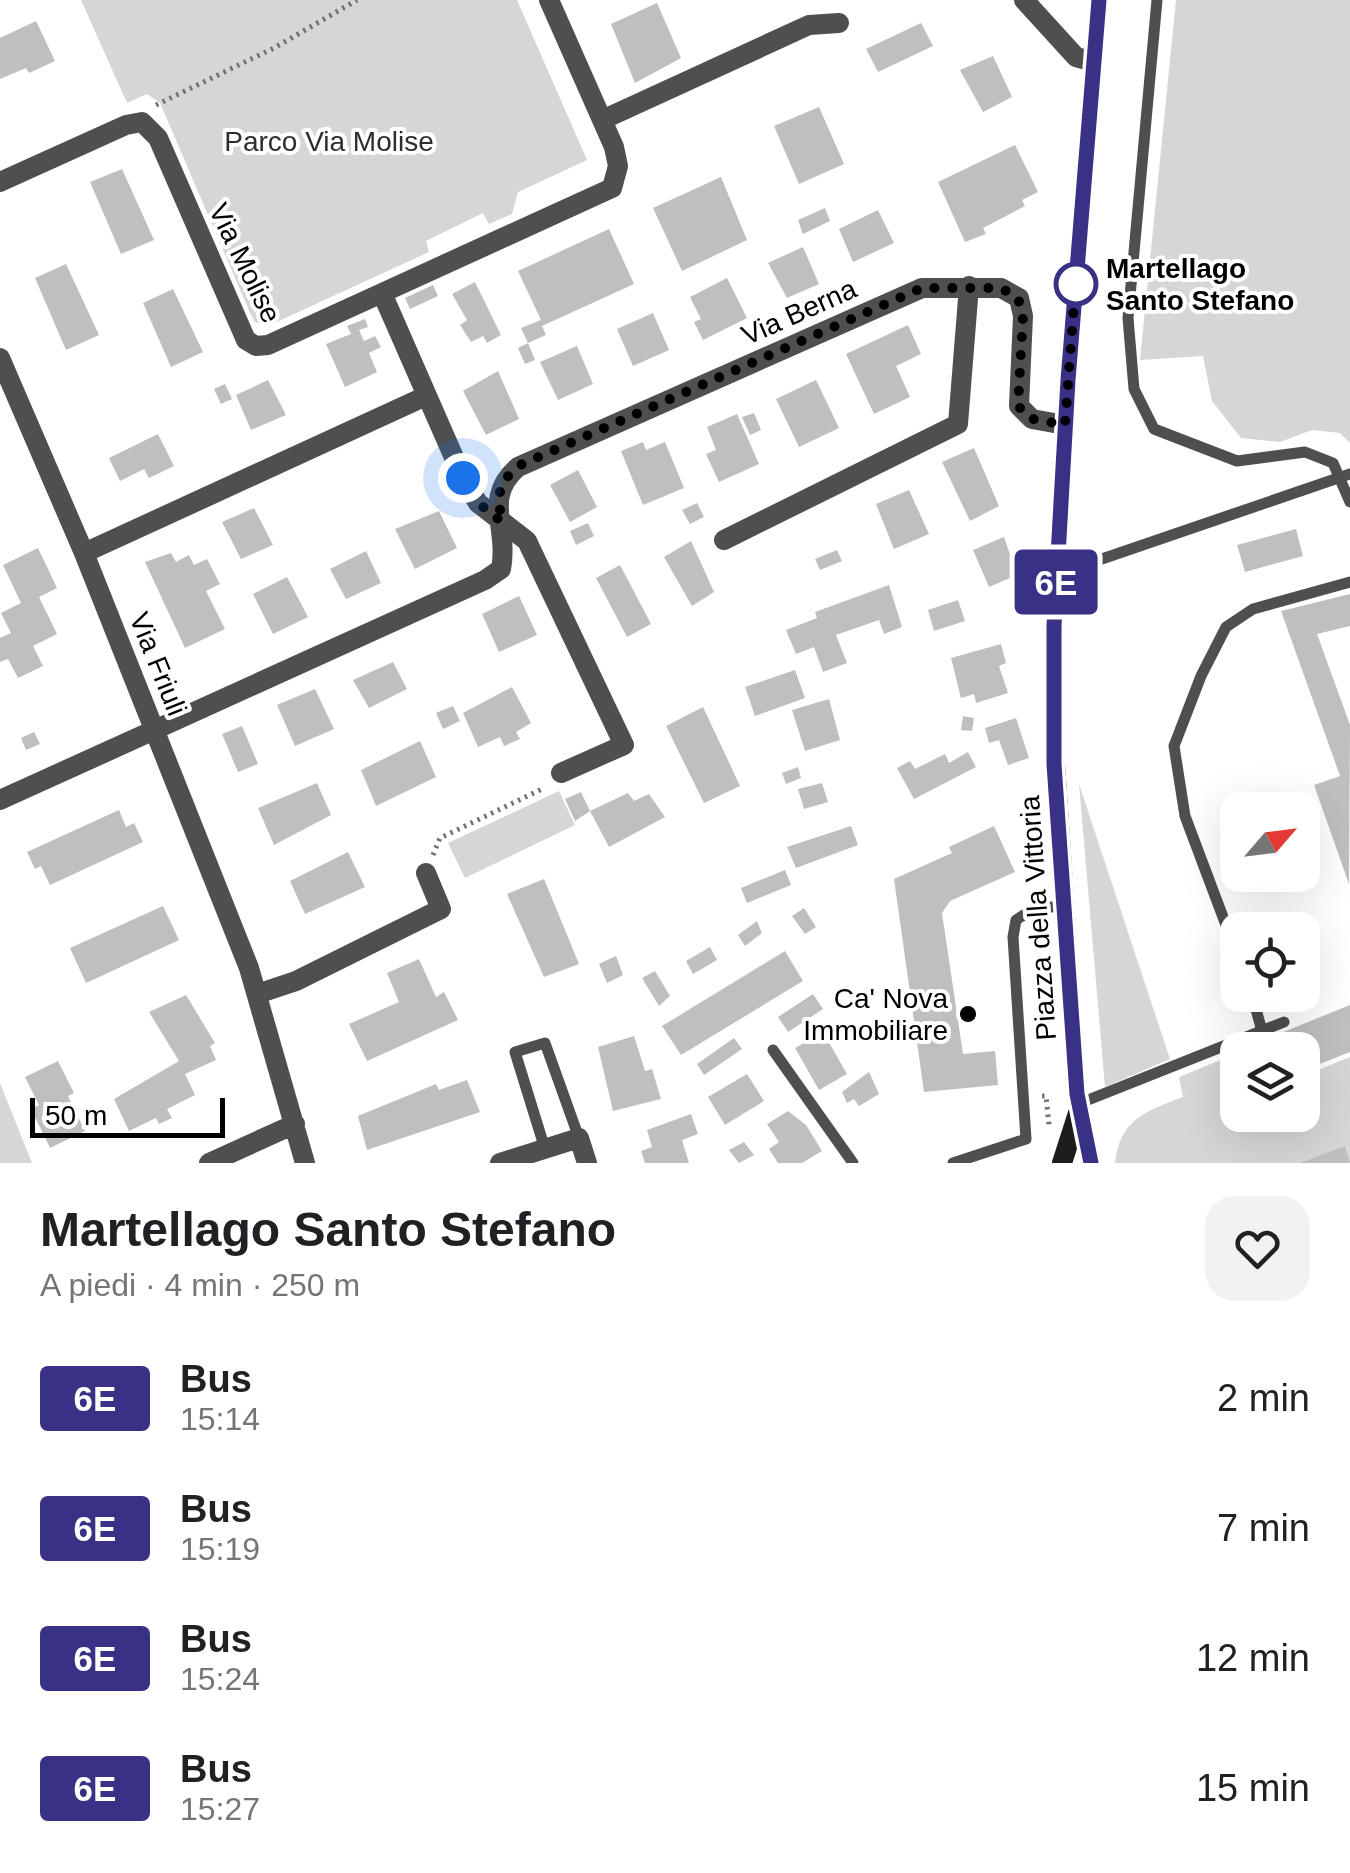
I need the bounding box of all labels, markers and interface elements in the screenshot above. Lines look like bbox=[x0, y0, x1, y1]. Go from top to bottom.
park label: Parco Via Molise bbox=[224, 126, 434, 157]
street label: Via Molise bbox=[203, 198, 287, 328]
place label: Martellago Santo Stefano bbox=[1106, 253, 1294, 316]
marker: Martellago Santo Stefano bbox=[1055, 263, 1097, 305]
street label: Via Berna bbox=[737, 273, 862, 351]
your location bbox=[438, 453, 488, 503]
line badge: 6E bbox=[1011, 550, 1101, 614]
text: 6E bbox=[1035, 563, 1077, 602]
street label: Via Friuli bbox=[123, 608, 193, 720]
north arrow bbox=[1220, 792, 1320, 892]
map controls bbox=[1220, 792, 1320, 1132]
street label: Piazza della Vittoria bbox=[1014, 794, 1062, 1041]
button: locate bbox=[1220, 912, 1320, 1012]
place label: Ca' Nova Immobiliare bbox=[803, 983, 948, 1046]
marker: Ca' Nova Immobiliare bbox=[957, 1003, 979, 1025]
button: layers bbox=[1220, 1032, 1320, 1132]
scale bar bbox=[30, 1093, 225, 1138]
text: 50 m bbox=[45, 1100, 107, 1131]
button: heart bbox=[1205, 1196, 1310, 1301]
text: Martellago Santo Stefano bbox=[40, 1203, 616, 1256]
text: A piedi · 4 min · 250 m bbox=[40, 1267, 360, 1303]
text: Bus bbox=[180, 1358, 252, 1400]
text: 2 min bbox=[1217, 1377, 1310, 1419]
text: 6E bbox=[74, 1379, 116, 1418]
text: 15:14 bbox=[180, 1401, 260, 1437]
text: Bus bbox=[180, 1488, 252, 1530]
text: 7 min bbox=[1217, 1507, 1310, 1549]
text: 6E bbox=[74, 1509, 116, 1548]
text: 15:19 bbox=[180, 1531, 260, 1567]
text: Bus bbox=[180, 1618, 252, 1660]
text: 12 min bbox=[1196, 1637, 1310, 1679]
text: 6E bbox=[74, 1639, 116, 1678]
text: 15:24 bbox=[180, 1661, 260, 1697]
text: Bus bbox=[180, 1748, 252, 1790]
text: 15 min bbox=[1196, 1767, 1310, 1809]
text: 6E bbox=[74, 1769, 116, 1808]
text: 15:27 bbox=[180, 1791, 260, 1827]

